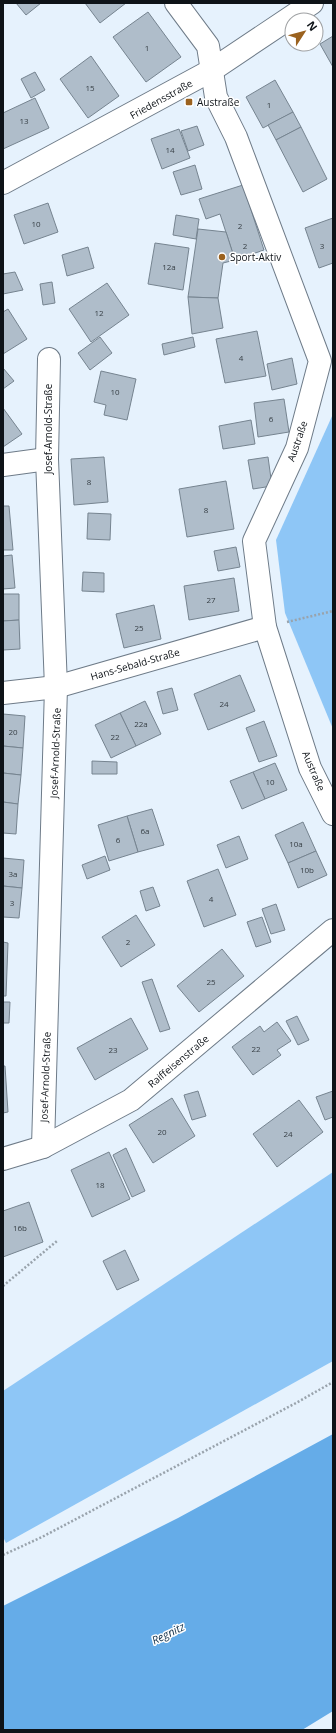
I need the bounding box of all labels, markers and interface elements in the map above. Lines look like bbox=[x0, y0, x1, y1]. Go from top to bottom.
north arrow bbox=[284, 12, 324, 52]
text: N bbox=[304, 18, 321, 34]
house number: 1 bbox=[145, 42, 149, 53]
street label: Friedensstraße bbox=[127, 76, 195, 122]
house number: 15 bbox=[85, 82, 95, 93]
place label: Austraße bbox=[197, 95, 240, 109]
marker: Austraße bbox=[184, 97, 194, 107]
house number: 1 bbox=[267, 99, 271, 110]
house number: 13 bbox=[19, 115, 29, 126]
house number: 14 bbox=[165, 144, 175, 155]
house number: 10 bbox=[31, 218, 41, 229]
house number: 2 bbox=[238, 220, 243, 231]
house number: 2 bbox=[243, 240, 248, 251]
house number: 3 bbox=[320, 240, 325, 251]
place label: Sport-Aktiv bbox=[230, 250, 281, 264]
marker: Sport-Aktiv bbox=[217, 252, 227, 262]
house number: 12a bbox=[162, 261, 176, 272]
house number: 12 bbox=[94, 307, 104, 318]
house number: 4 bbox=[239, 352, 244, 363]
street label: Josef-Arnold-Straße bbox=[41, 383, 55, 475]
house number: 10 bbox=[110, 386, 120, 397]
house number: 6 bbox=[269, 413, 274, 424]
street label: Austraße bbox=[283, 418, 311, 463]
house number: 8 bbox=[87, 476, 92, 487]
house number: 8 bbox=[204, 504, 209, 515]
house number: 27 bbox=[206, 594, 216, 605]
house number: 25 bbox=[134, 622, 144, 633]
street label: Hans-Sebald-Straße bbox=[89, 644, 182, 683]
house number: 24 bbox=[219, 698, 229, 709]
street label: Josef-Arnold-Straße bbox=[46, 707, 64, 800]
house number: 22a bbox=[134, 718, 148, 729]
house number: 20 bbox=[8, 726, 18, 737]
house number: 22 bbox=[110, 731, 120, 742]
street label: Austraße bbox=[299, 749, 329, 794]
house number: 10 bbox=[265, 776, 275, 787]
house number: 6a bbox=[140, 825, 150, 836]
house number: 6 bbox=[116, 834, 121, 845]
house number: 10a bbox=[289, 838, 303, 849]
house number: 10b bbox=[300, 864, 314, 875]
house number: 3a bbox=[8, 868, 18, 879]
house number: 4 bbox=[209, 893, 214, 904]
house number: 3 bbox=[10, 897, 15, 908]
house number: 2 bbox=[126, 936, 131, 947]
house number: 25 bbox=[206, 976, 216, 987]
street label: Josef-Arnold-Straße bbox=[36, 1031, 54, 1124]
street label: Raiffeisenstraße bbox=[145, 1031, 212, 1091]
house number: 22 bbox=[251, 1043, 261, 1054]
house number: 23 bbox=[108, 1044, 118, 1055]
house number: 20 bbox=[157, 1126, 167, 1137]
house number: 24 bbox=[283, 1128, 293, 1139]
house number: 18 bbox=[95, 1179, 105, 1190]
house number: 16b bbox=[13, 1222, 27, 1233]
water label: Regnitz bbox=[149, 1619, 187, 1647]

